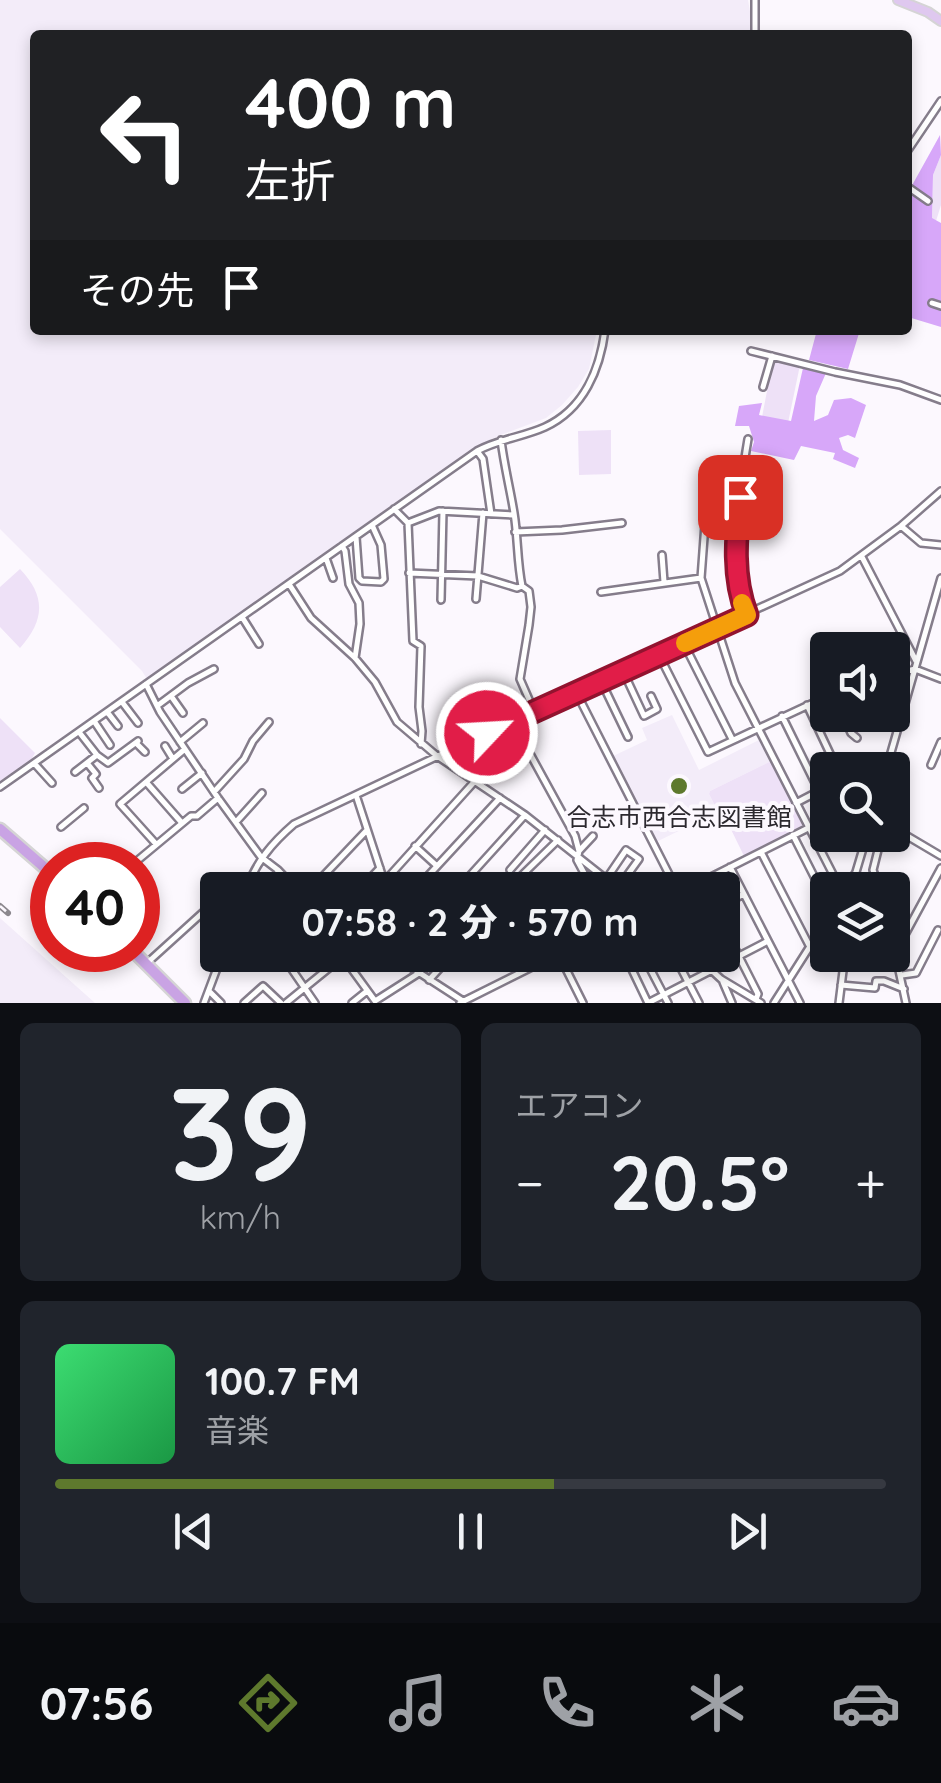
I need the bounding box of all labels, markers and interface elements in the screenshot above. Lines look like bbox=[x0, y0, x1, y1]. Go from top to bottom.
text: 400 m bbox=[245, 58, 456, 146]
icon: left bbox=[80, 70, 210, 200]
text: 左折 bbox=[245, 152, 335, 208]
icon: arrive bbox=[214, 260, 269, 315]
text: その先 bbox=[80, 266, 194, 314]
pin bbox=[698, 455, 783, 540]
icon: arrive bbox=[713, 470, 768, 525]
map controls bbox=[810, 632, 910, 972]
button: sound bbox=[810, 632, 910, 732]
position arrow bbox=[435, 681, 539, 785]
button: search bbox=[810, 752, 910, 852]
marker: 合志市西合志図書館 bbox=[668, 775, 690, 797]
place label: 合志市西合志図書館 bbox=[566, 801, 792, 832]
speed limit sign: 40 bbox=[30, 842, 160, 972]
button: layers bbox=[810, 872, 910, 972]
text: 07:58 · 2 分 · 570 m bbox=[301, 898, 639, 946]
text: 39 bbox=[168, 1050, 312, 1213]
text: エアコン bbox=[516, 1085, 644, 1125]
text: 20.5° bbox=[610, 1135, 790, 1229]
text: − bbox=[516, 1148, 544, 1217]
text: + bbox=[855, 1148, 886, 1217]
text: km/h bbox=[200, 1197, 281, 1237]
text: 100.7 FM bbox=[205, 1357, 360, 1405]
text: 音楽 bbox=[205, 1410, 269, 1450]
icon: previous bbox=[166, 1504, 221, 1559]
icon: pause bbox=[443, 1504, 498, 1559]
icon: next bbox=[720, 1504, 775, 1559]
icon: directions bbox=[233, 1668, 303, 1738]
icon: music bbox=[383, 1668, 453, 1738]
icon: phone bbox=[532, 1668, 602, 1738]
icon: climate bbox=[682, 1668, 752, 1738]
icon: car bbox=[831, 1668, 901, 1738]
text: 07:56 bbox=[40, 1675, 153, 1731]

